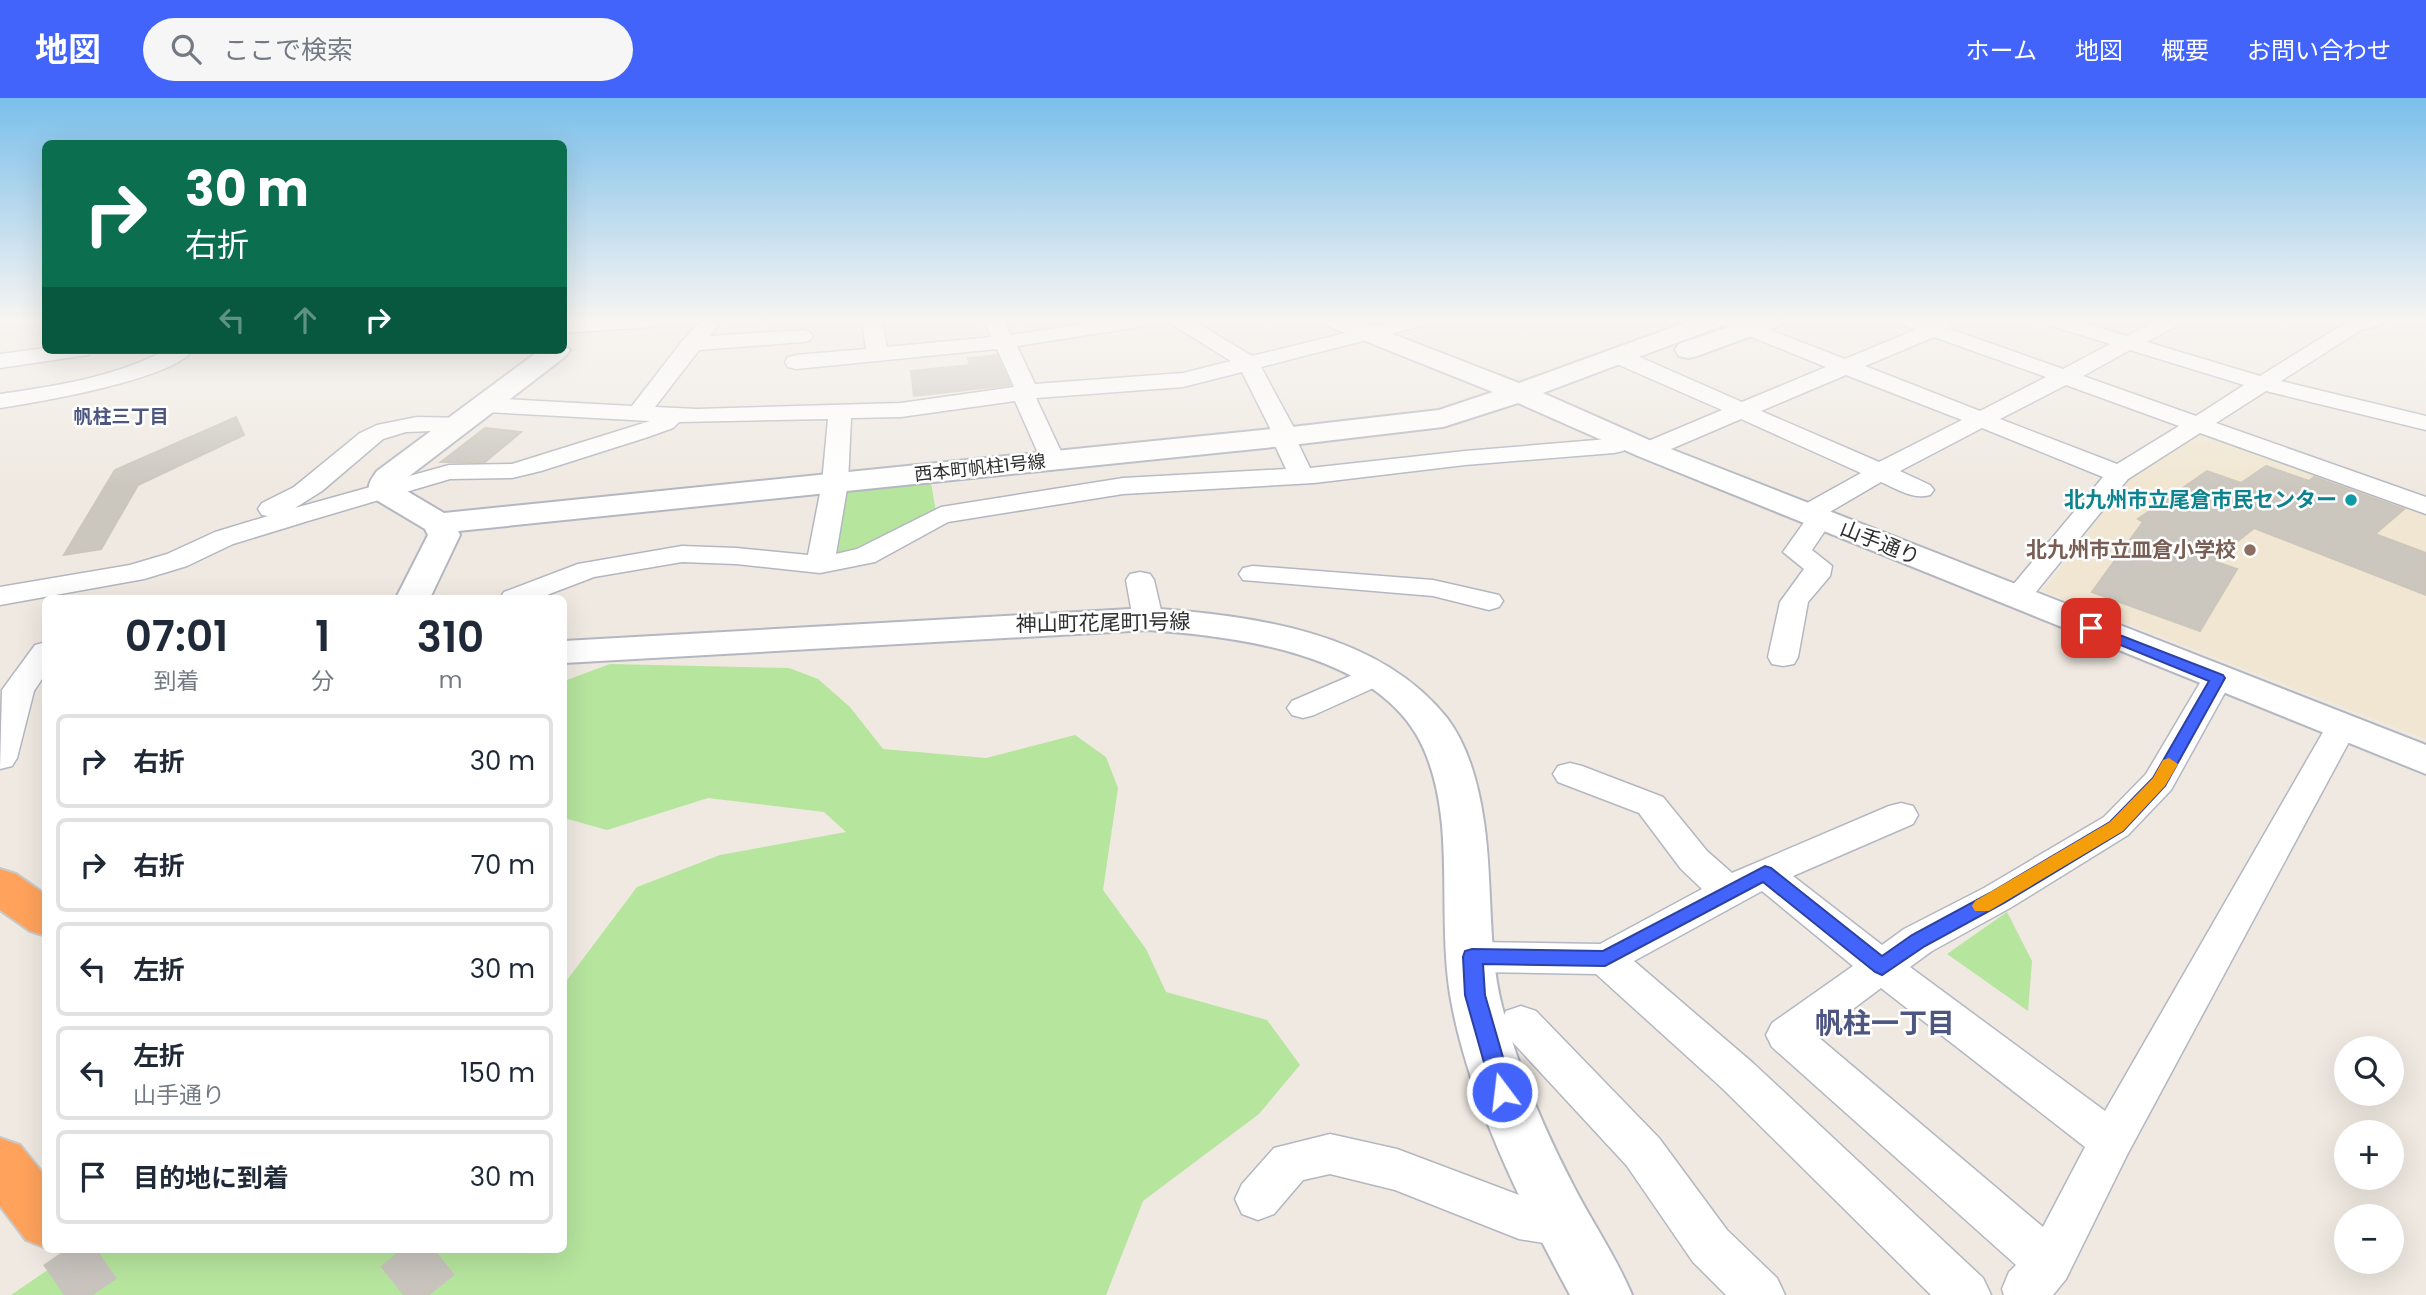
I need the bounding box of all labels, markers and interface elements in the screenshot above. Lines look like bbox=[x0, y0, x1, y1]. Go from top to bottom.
search box bbox=[143, 18, 633, 81]
text: 地図 bbox=[35, 26, 101, 73]
icon: search bbox=[167, 30, 205, 68]
text: ここで検索 bbox=[223, 32, 353, 68]
text: ホーム bbox=[1966, 34, 2037, 67]
text: 地図 bbox=[2075, 34, 2123, 67]
text: 概要 bbox=[2161, 34, 2209, 67]
text: お問い合わせ bbox=[2247, 34, 2391, 67]
text: 30 m bbox=[185, 155, 309, 223]
icon: right bbox=[70, 168, 161, 259]
text: 右折 bbox=[185, 222, 249, 267]
icon: left bbox=[213, 301, 251, 339]
icon: ahead bbox=[286, 301, 324, 339]
icon: right bbox=[359, 301, 397, 339]
district label: 帆柱三丁目 bbox=[73, 403, 169, 430]
street label: 西本町帆柱1号線 bbox=[913, 448, 1047, 487]
place label: 北九州市立尾倉市民センター bbox=[2064, 485, 2337, 514]
marker: 北九州市立尾倉市民センター bbox=[2343, 492, 2359, 508]
street label: 山手通り bbox=[1836, 513, 1925, 572]
place label: 北九州市立皿倉小学校 bbox=[2026, 535, 2236, 564]
marker: 北九州市立皿倉小学校 bbox=[2242, 542, 2258, 558]
pin bbox=[2061, 598, 2121, 658]
street label: 神山町花尾町1号線 bbox=[1015, 606, 1191, 639]
text: 07:01 bbox=[125, 607, 228, 666]
text: 1 bbox=[315, 607, 330, 666]
text: 310 bbox=[417, 608, 484, 667]
icon: arrive bbox=[2072, 609, 2110, 647]
text: m bbox=[439, 664, 462, 696]
text: 到着 bbox=[154, 665, 200, 697]
text: 分 bbox=[311, 665, 334, 697]
icon: right bbox=[74, 742, 112, 780]
text: 30 m bbox=[470, 743, 535, 779]
text: 右折 bbox=[133, 744, 185, 780]
icon: right bbox=[74, 846, 112, 884]
text: 70 m bbox=[471, 847, 535, 883]
text: 右折 bbox=[133, 848, 185, 884]
icon: left bbox=[74, 950, 112, 988]
text: 30 m bbox=[470, 951, 535, 987]
text: 左折 bbox=[133, 952, 185, 988]
district label: 帆柱一丁目 bbox=[1815, 1004, 1955, 1043]
map controls bbox=[2334, 1036, 2404, 1274]
button: search bbox=[2334, 1036, 2404, 1106]
text: 左折 bbox=[133, 1038, 185, 1074]
icon: left bbox=[74, 1054, 112, 1092]
text: 150 m bbox=[460, 1055, 535, 1091]
position arrow bbox=[1465, 1055, 1539, 1129]
text: 山手通り bbox=[133, 1079, 225, 1111]
button: + bbox=[2334, 1120, 2404, 1190]
icon: arrive bbox=[74, 1158, 112, 1196]
text: 30 m bbox=[470, 1159, 535, 1195]
text: 目的地に到着 bbox=[133, 1160, 289, 1196]
button: − bbox=[2334, 1204, 2404, 1274]

